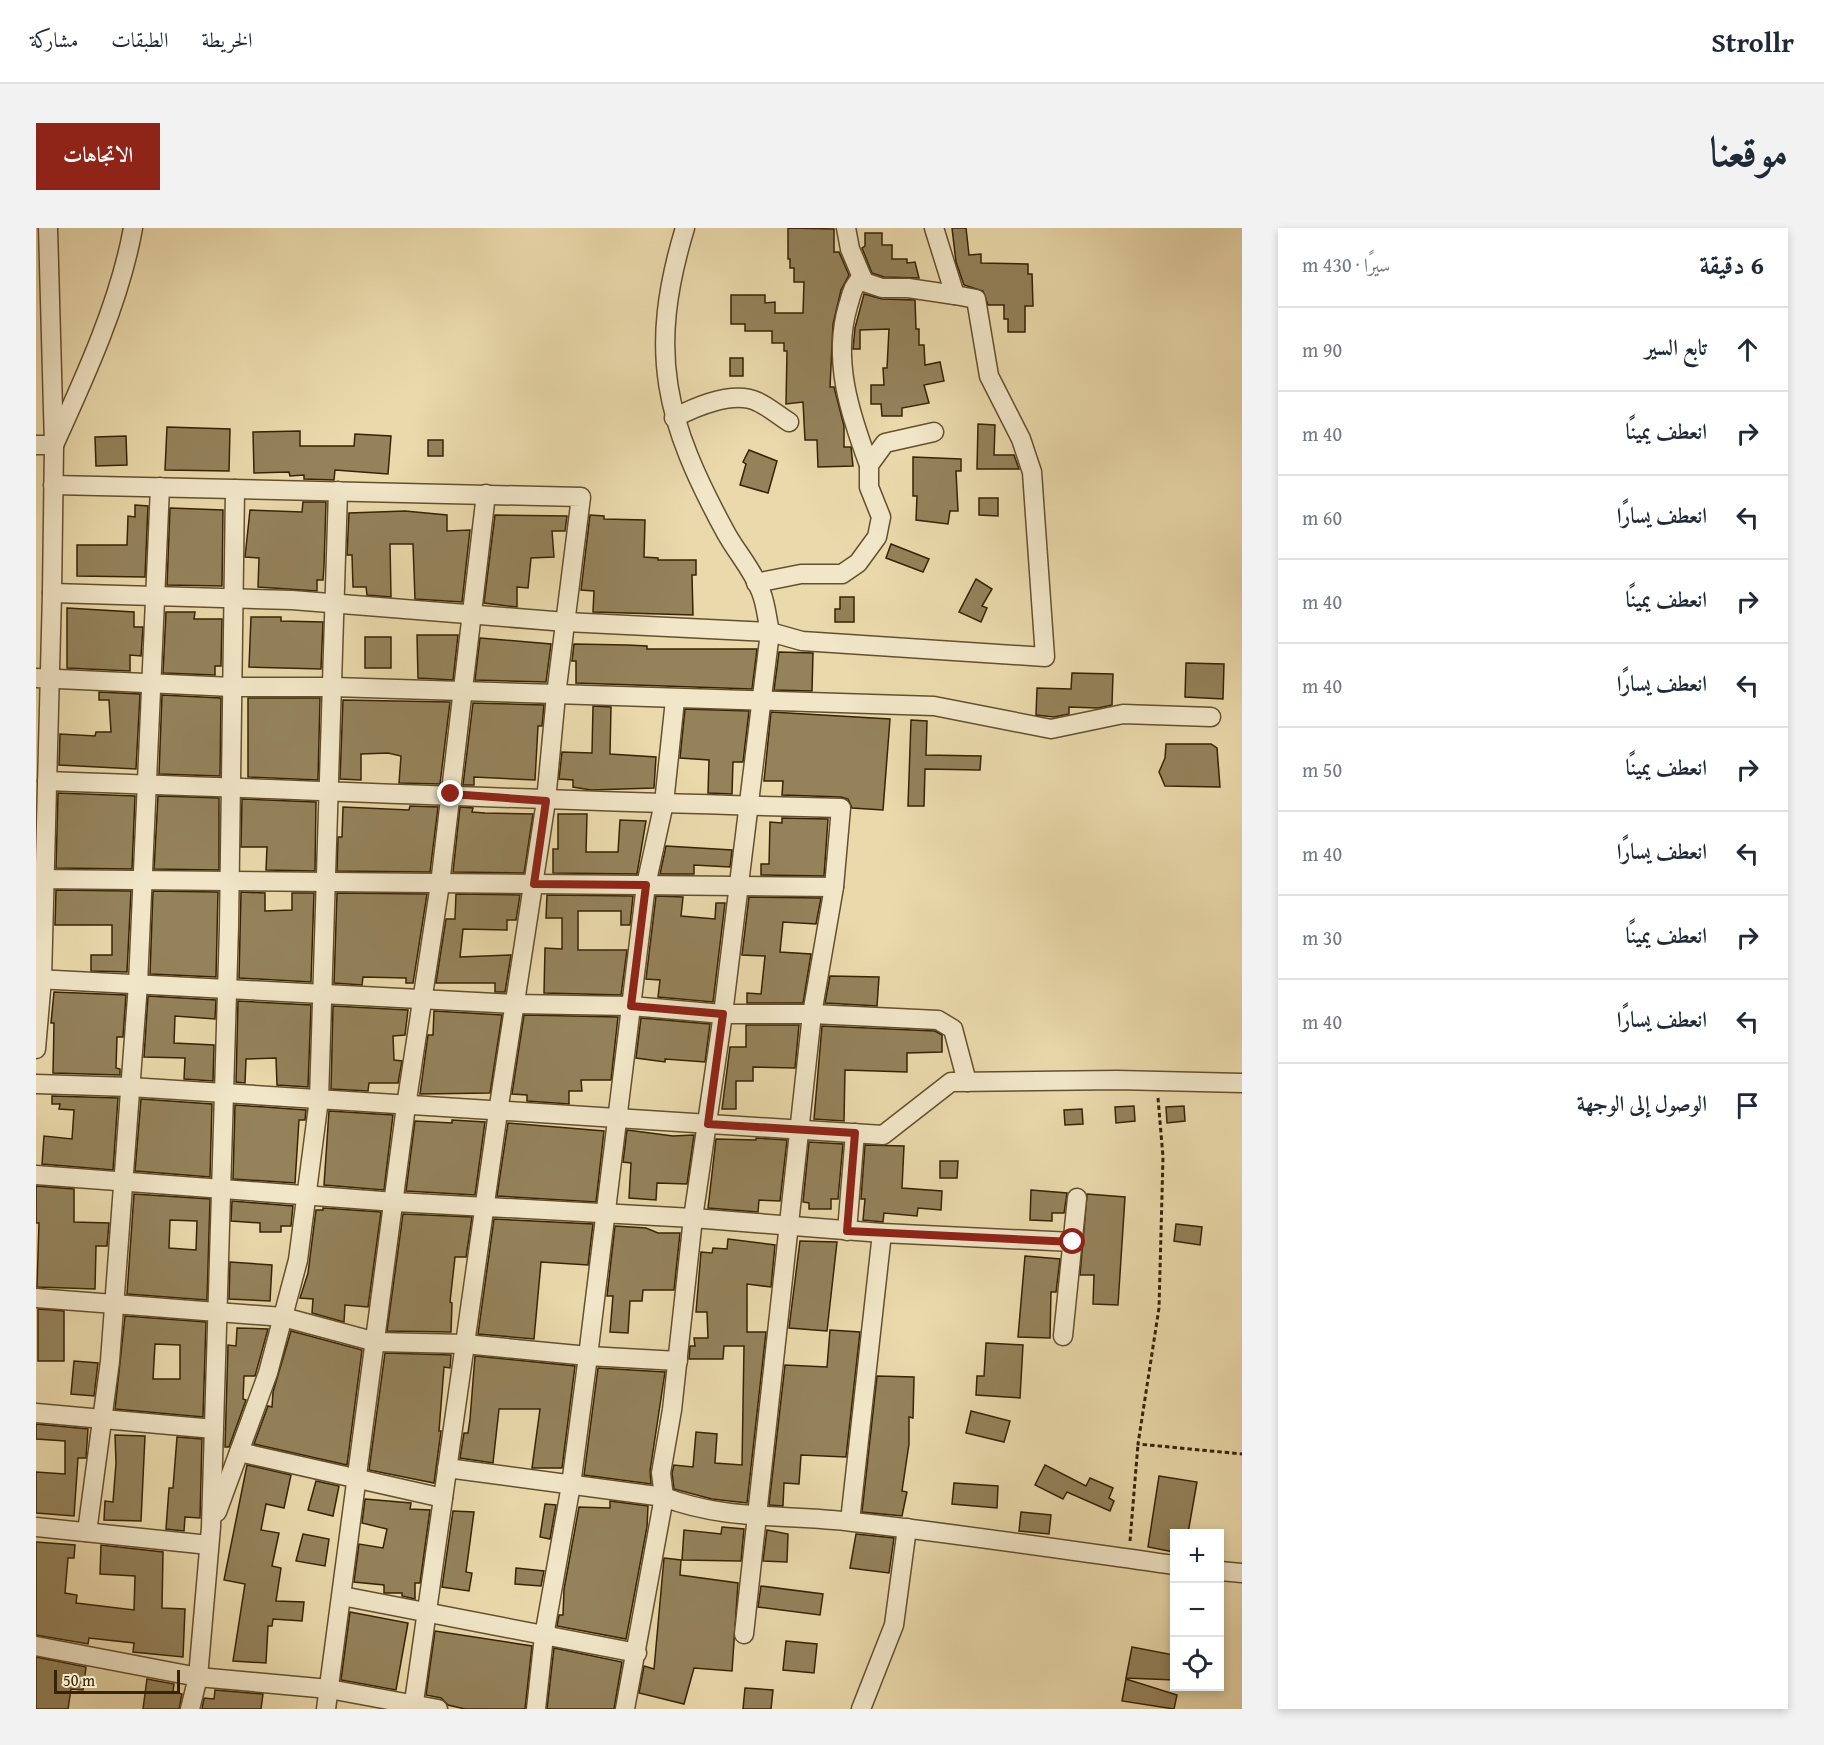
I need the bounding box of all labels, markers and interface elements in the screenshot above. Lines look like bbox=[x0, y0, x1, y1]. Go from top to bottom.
text: Strollr bbox=[1711, 21, 1794, 62]
text: مشاركة bbox=[30, 24, 78, 55]
text: الطبقات bbox=[111, 24, 168, 55]
text: الخريطة bbox=[201, 24, 253, 55]
text: موقعنا bbox=[1710, 120, 1788, 181]
button: الاتجاهات bbox=[36, 123, 160, 190]
text: 6 دقيقة bbox=[1699, 245, 1764, 284]
text: سيرًا · 430 m bbox=[1302, 250, 1390, 279]
text: تابع السير bbox=[1645, 331, 1707, 363]
icon: ahead bbox=[1731, 333, 1764, 366]
text: 90 m bbox=[1302, 335, 1342, 364]
text: انعطف يمينًا bbox=[1626, 415, 1707, 447]
icon: right bbox=[1731, 417, 1764, 450]
text: 40 m bbox=[1302, 419, 1342, 448]
text: انعطف يسارًا bbox=[1617, 499, 1707, 531]
icon: left bbox=[1731, 501, 1764, 534]
text: 60 m bbox=[1302, 503, 1342, 532]
text: انعطف يمينًا bbox=[1626, 583, 1707, 615]
icon: right bbox=[1731, 585, 1764, 618]
text: 40 m bbox=[1302, 587, 1342, 616]
text: انعطف يسارًا bbox=[1617, 667, 1707, 699]
icon: left bbox=[1731, 669, 1764, 702]
text: 40 m bbox=[1302, 671, 1342, 700]
text: انعطف يمينًا bbox=[1626, 751, 1707, 783]
icon: right bbox=[1731, 753, 1764, 786]
text: 50 m bbox=[1302, 755, 1342, 784]
route end bbox=[437, 780, 463, 806]
text: انعطف يسارًا bbox=[1617, 835, 1707, 867]
icon: left bbox=[1731, 837, 1764, 870]
text: 40 m bbox=[1302, 839, 1342, 868]
text: انعطف يمينًا bbox=[1626, 919, 1707, 951]
icon: right bbox=[1731, 921, 1764, 954]
text: 30 m bbox=[1302, 923, 1342, 952]
text: انعطف يسارًا bbox=[1617, 1003, 1707, 1035]
icon: left bbox=[1731, 1005, 1764, 1038]
text: 40 m bbox=[1302, 1007, 1342, 1036]
text: الوصول إلى الوجهة bbox=[1577, 1087, 1707, 1119]
icon: arrive bbox=[1731, 1089, 1764, 1122]
route start bbox=[1059, 1228, 1085, 1254]
map controls bbox=[1170, 1529, 1224, 1691]
button: + bbox=[1170, 1529, 1224, 1583]
button: − bbox=[1170, 1583, 1224, 1637]
button: locate bbox=[1170, 1637, 1224, 1691]
scale bar bbox=[54, 1667, 180, 1694]
text: 50 m bbox=[63, 1668, 95, 1692]

